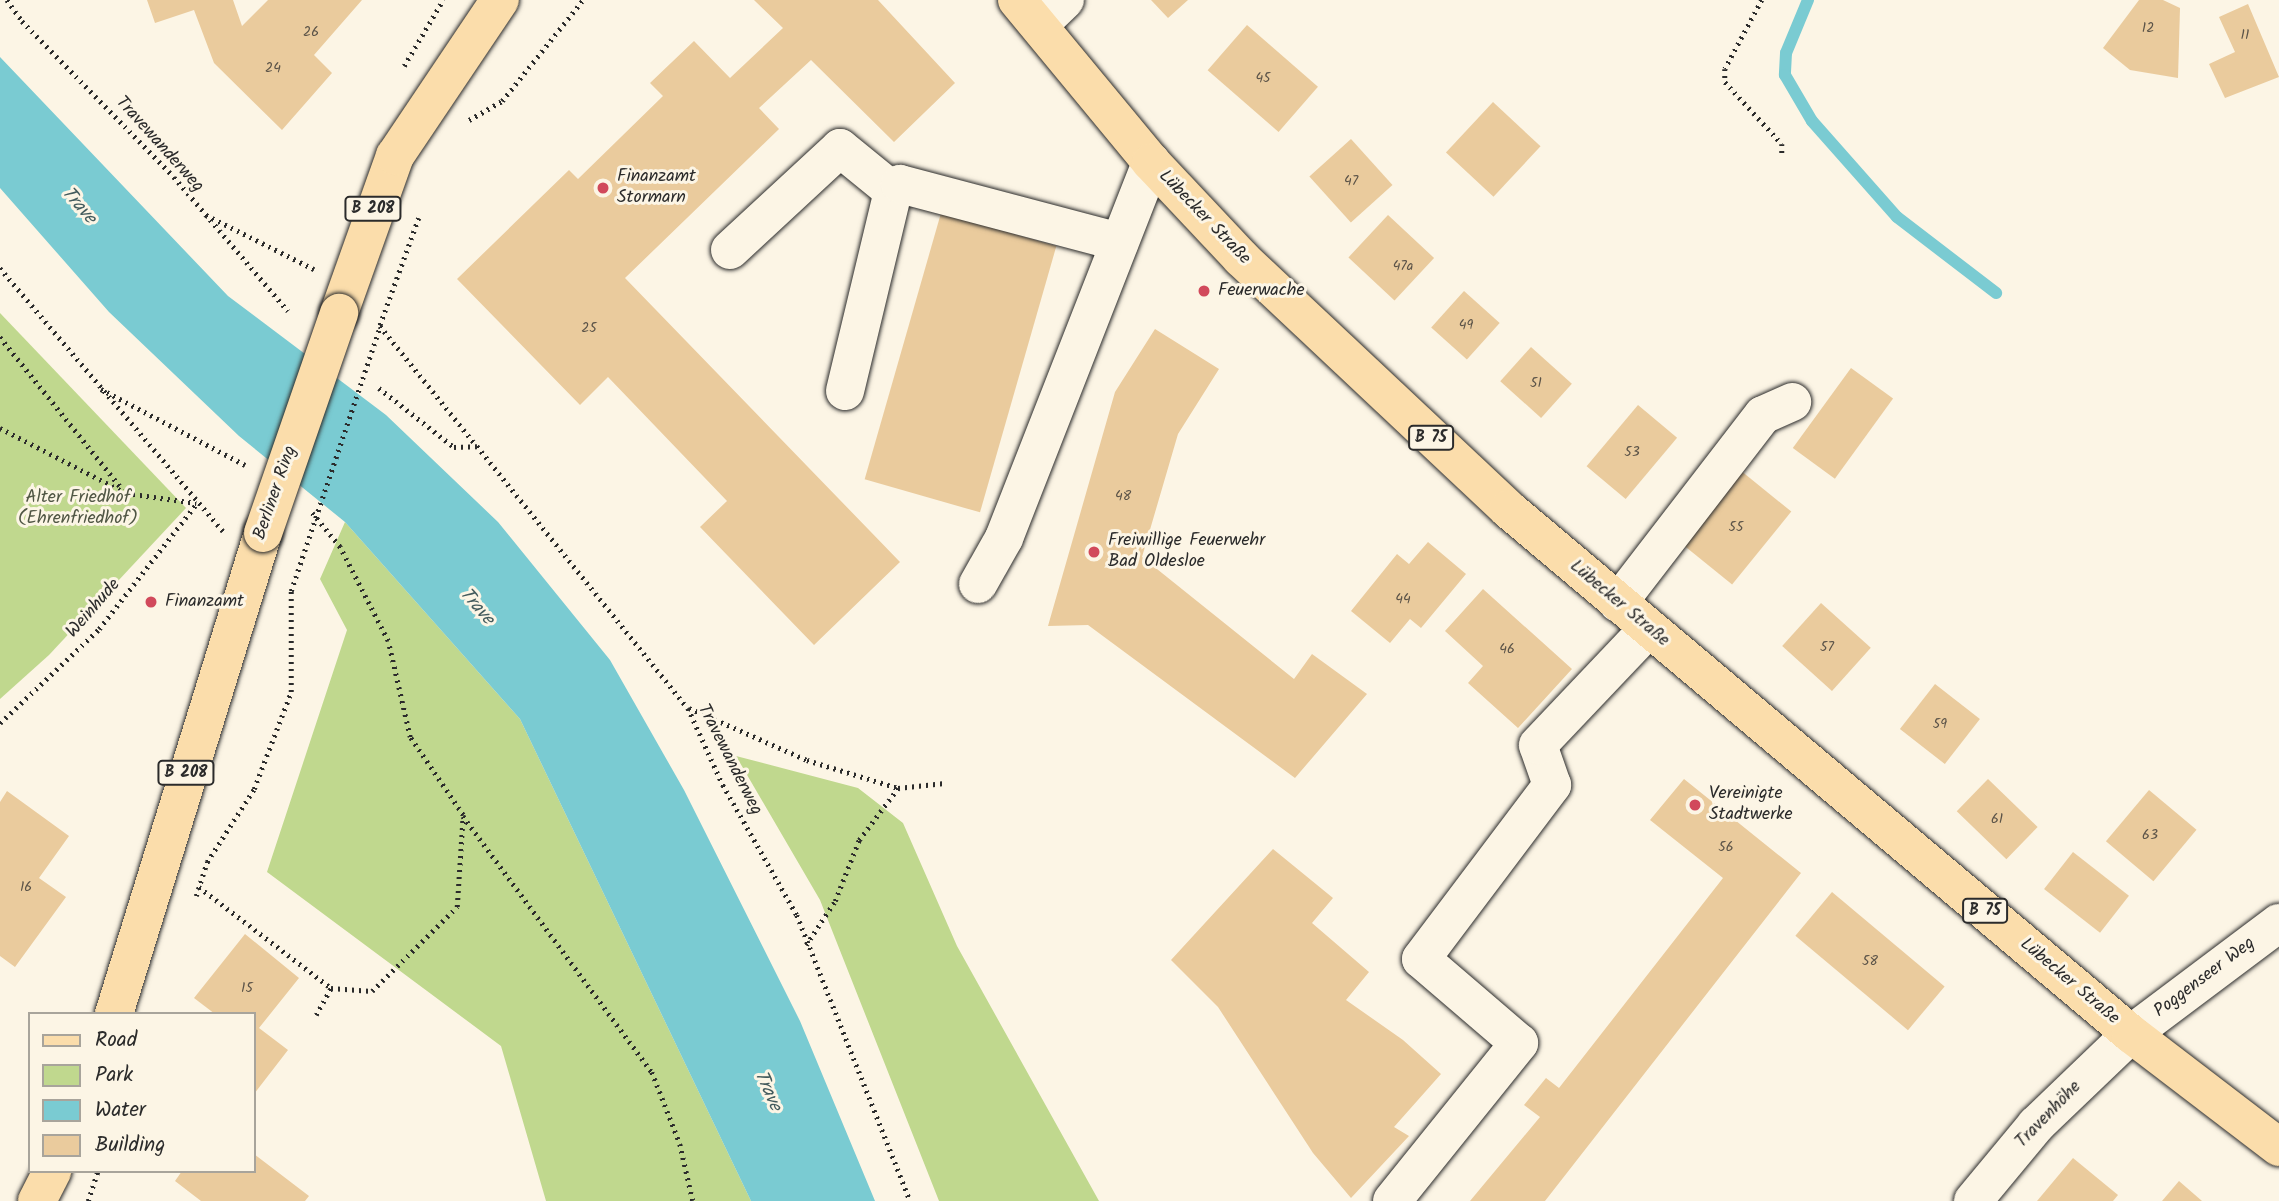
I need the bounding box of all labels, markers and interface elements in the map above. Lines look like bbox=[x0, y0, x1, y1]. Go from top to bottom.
house number: 12 bbox=[2142, 20, 2154, 36]
house number: 26 bbox=[303, 24, 319, 40]
house number: 11 bbox=[2241, 27, 2249, 43]
house number: 24 bbox=[265, 60, 281, 76]
house number: 45 bbox=[1255, 70, 1271, 86]
street label: Travewanderweg bbox=[110, 93, 208, 197]
street label: Lübecker Straße bbox=[1153, 166, 1255, 270]
place label: Finanzamt Stormarn bbox=[617, 167, 696, 210]
house number: 47 bbox=[1344, 173, 1358, 189]
marker: Finanzamt Stormarn bbox=[595, 180, 611, 196]
water label: Trave bbox=[56, 183, 100, 229]
road number: B 208 bbox=[343, 196, 403, 222]
house number: 47a bbox=[1393, 258, 1413, 274]
place label: Feuerwache bbox=[1218, 280, 1305, 302]
marker: Feuerwache bbox=[1196, 283, 1212, 299]
house number: 49 bbox=[1459, 317, 1473, 333]
house number: 25 bbox=[581, 320, 597, 336]
house number: 51 bbox=[1530, 375, 1542, 391]
road number: B 75 bbox=[1406, 426, 1456, 450]
street label: Berliner Ring bbox=[250, 443, 302, 543]
house number: 53 bbox=[1624, 444, 1640, 460]
park label: Alter Friedhof (Ehrenfriedhof) bbox=[18, 488, 138, 530]
house number: 48 bbox=[1115, 488, 1131, 504]
house number: 55 bbox=[1728, 519, 1744, 535]
place label: Freiwillige Feuerwehr Bad Oldesloe bbox=[1108, 531, 1265, 574]
marker: Freiwillige Feuerwehr Bad Oldesloe bbox=[1086, 544, 1102, 560]
street label: Lübecker Straße bbox=[1565, 556, 1673, 652]
street label: Weinhude bbox=[62, 575, 126, 643]
water label: Trave bbox=[454, 584, 498, 630]
place label: Finanzamt bbox=[165, 591, 244, 613]
house number: 44 bbox=[1395, 591, 1411, 607]
marker: Finanzamt bbox=[143, 594, 159, 610]
house number: 57 bbox=[1820, 639, 1834, 655]
house number: 46 bbox=[1499, 641, 1515, 657]
street label: Travewanderweg bbox=[692, 701, 766, 819]
house number: 59 bbox=[1933, 716, 1947, 732]
road number: B 208 bbox=[156, 760, 216, 786]
place label: Vereinigte Stadtwerke bbox=[1709, 784, 1793, 826]
marker: Vereinigte Stadtwerke bbox=[1687, 797, 1703, 813]
house number: 61 bbox=[1991, 811, 2003, 827]
house number: 63 bbox=[2142, 827, 2158, 843]
house number: 56 bbox=[1718, 839, 1734, 855]
house number: 16 bbox=[20, 879, 32, 895]
road number: B 75 bbox=[1960, 898, 2010, 923]
street label: Poggenseer Weg bbox=[2150, 933, 2260, 1023]
street label: Lübecker Straße bbox=[2015, 934, 2123, 1030]
house number: 58 bbox=[1862, 953, 1878, 969]
house number: 15 bbox=[241, 980, 253, 996]
legend bbox=[28, 1012, 256, 1173]
text: Road bbox=[95, 1024, 137, 1057]
text: Park bbox=[95, 1059, 133, 1092]
water label: Trave bbox=[748, 1067, 786, 1115]
street label: Travenhöhe bbox=[2012, 1077, 2086, 1153]
text: Water bbox=[95, 1094, 146, 1127]
text: Building bbox=[95, 1129, 165, 1162]

